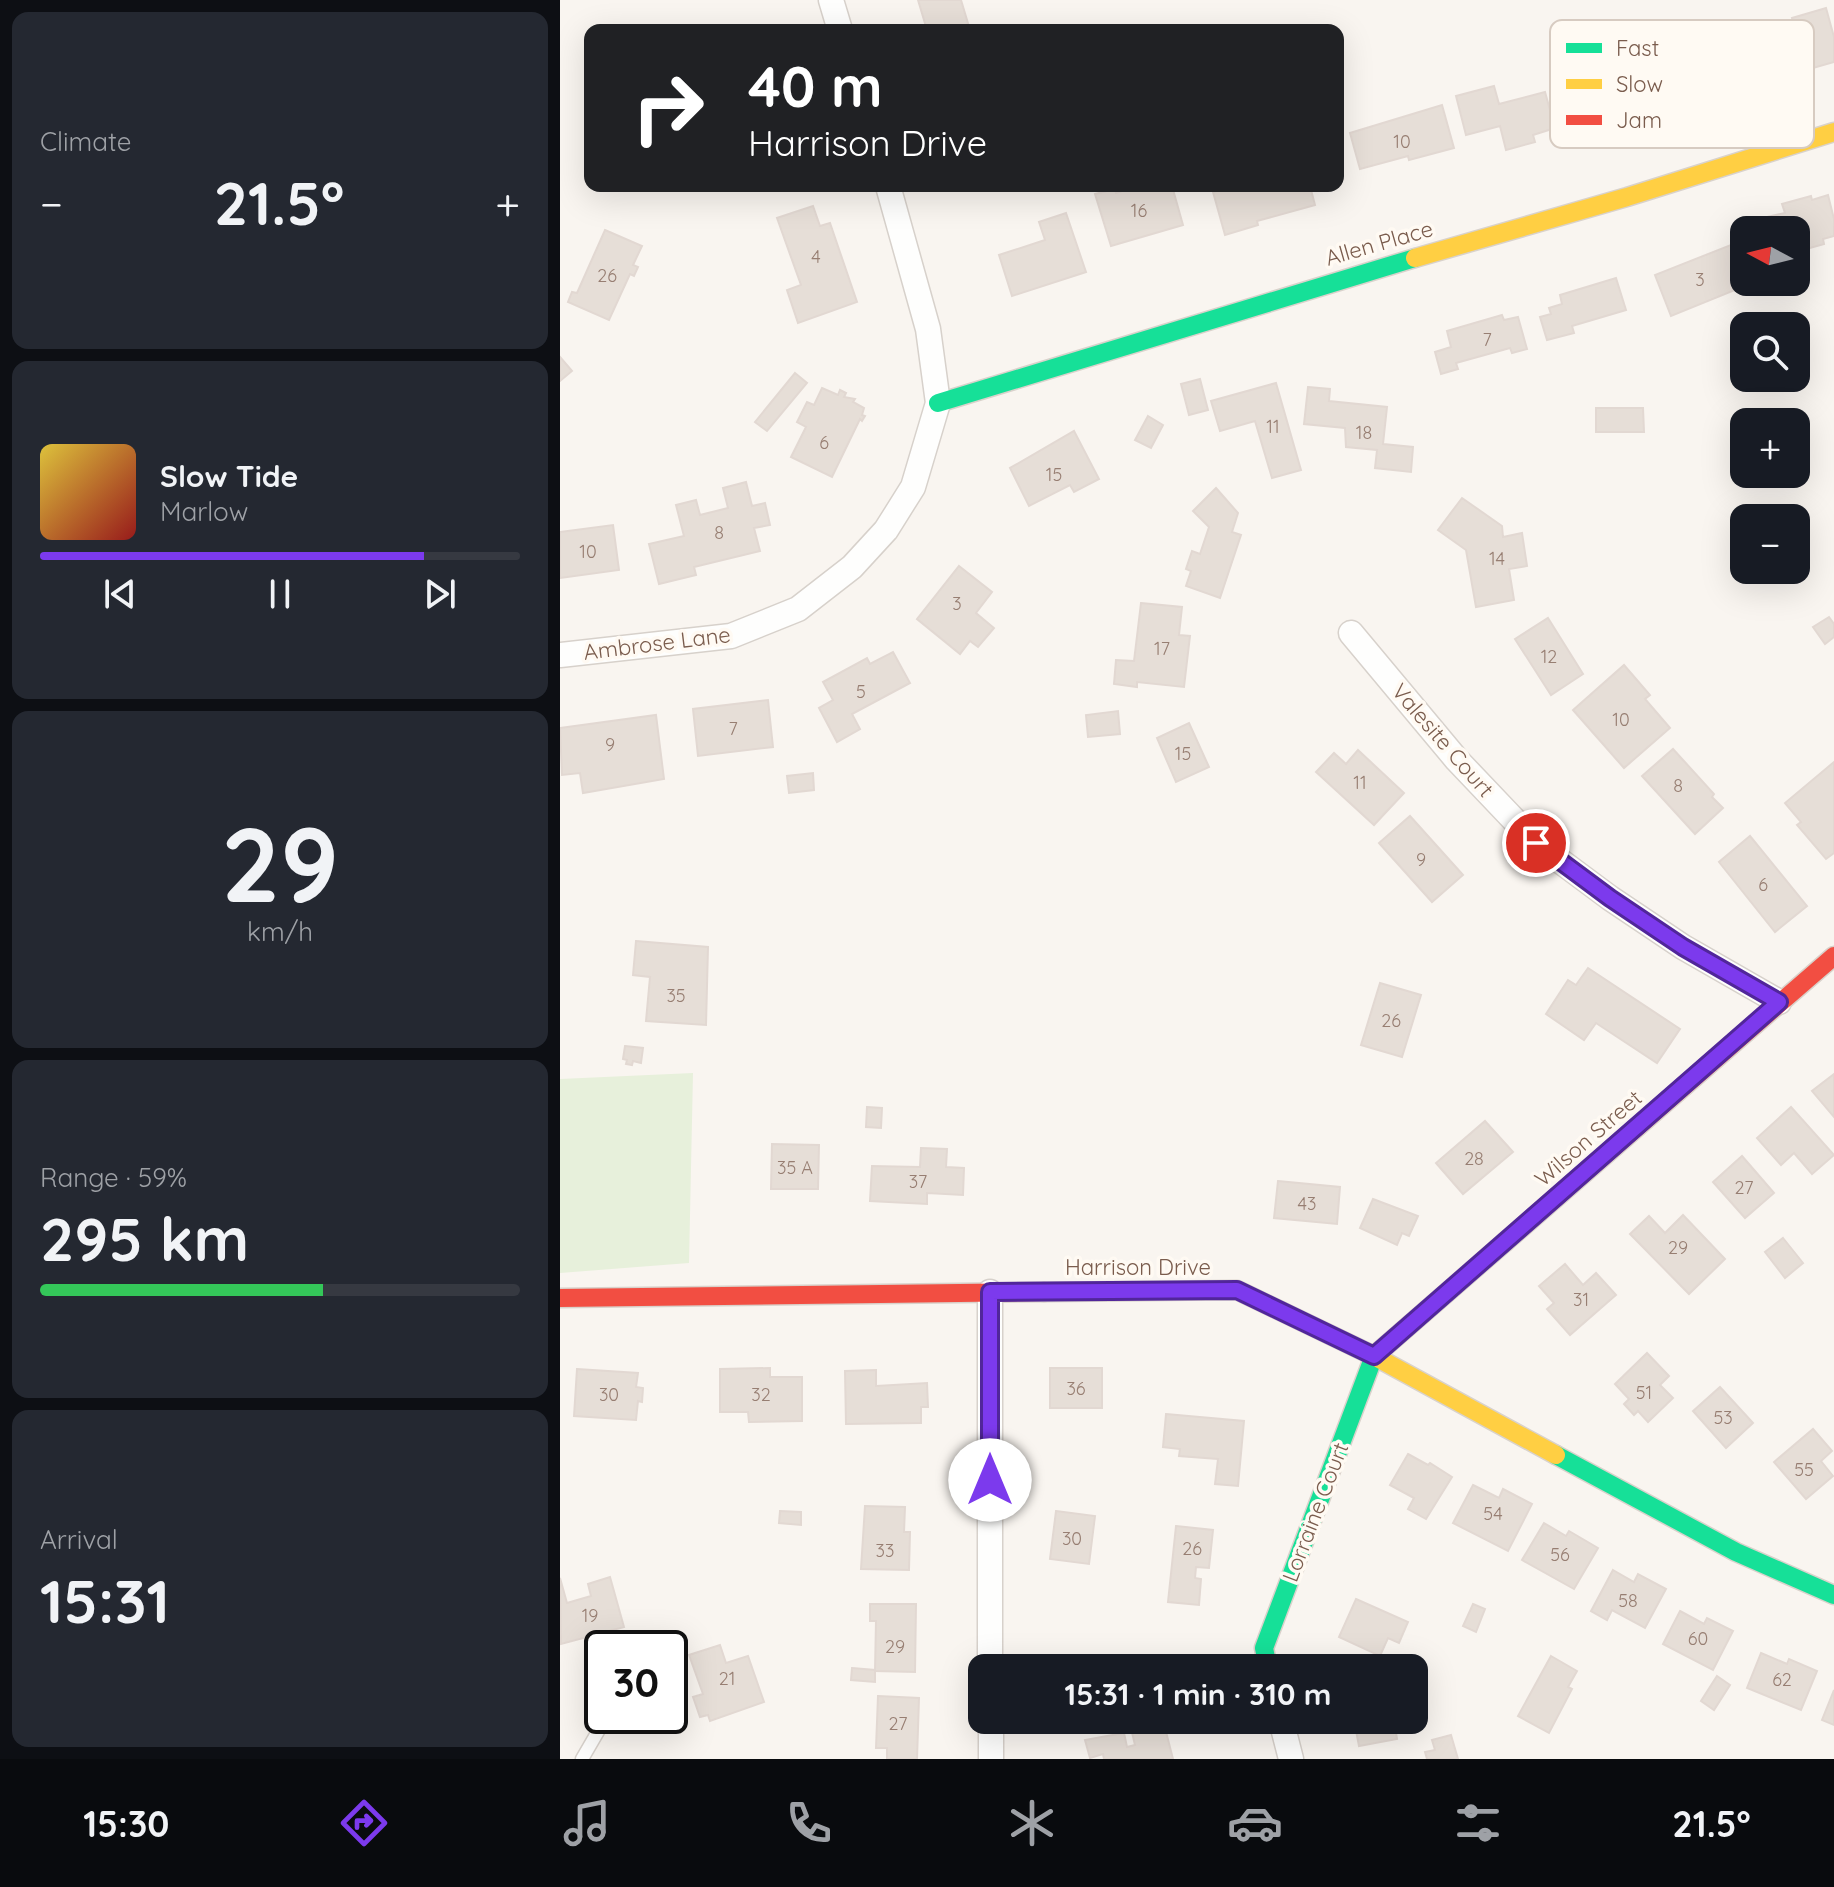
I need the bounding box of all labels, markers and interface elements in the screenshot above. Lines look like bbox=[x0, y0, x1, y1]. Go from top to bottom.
legend bbox=[1550, 20, 1814, 148]
text: Fast bbox=[1616, 34, 1659, 62]
text: 40 m bbox=[748, 51, 883, 121]
icon: right bbox=[616, 56, 720, 160]
text: Slow bbox=[1616, 70, 1663, 98]
text: Jam bbox=[1616, 106, 1662, 134]
text: Harrison Drive bbox=[748, 120, 987, 165]
text: Climate bbox=[40, 125, 131, 158]
house number: 10 bbox=[1393, 130, 1411, 153]
text: 21.5° bbox=[214, 165, 344, 240]
text: − bbox=[40, 176, 63, 231]
text: + bbox=[495, 176, 520, 231]
house number: 16 bbox=[1131, 199, 1147, 222]
street label: Allen Place bbox=[1322, 214, 1436, 272]
north arrow bbox=[1730, 216, 1810, 296]
map controls bbox=[1730, 216, 1810, 584]
house number: 4 bbox=[811, 245, 821, 268]
house number: 26 bbox=[597, 264, 617, 287]
house number: 3 bbox=[1695, 268, 1705, 291]
button: search bbox=[1730, 312, 1810, 392]
house number: 7 bbox=[1482, 328, 1492, 351]
button: + bbox=[1730, 408, 1810, 488]
house number: 11 bbox=[1266, 415, 1280, 438]
house number: 18 bbox=[1356, 421, 1372, 444]
house number: 6 bbox=[819, 431, 829, 454]
text: Slow Tide bbox=[160, 457, 298, 495]
house number: 15 bbox=[1046, 463, 1062, 486]
text: Marlow bbox=[160, 495, 248, 528]
button: − bbox=[1730, 504, 1810, 584]
house number: 8 bbox=[714, 521, 724, 544]
house number: 10 bbox=[579, 540, 597, 563]
house number: 14 bbox=[1489, 547, 1505, 570]
icon: previous bbox=[98, 572, 142, 616]
icon: pause bbox=[258, 572, 302, 616]
icon: next bbox=[418, 572, 462, 616]
house number: 3 bbox=[952, 592, 962, 615]
street label: Ambrose Lane bbox=[582, 620, 732, 666]
house number: 17 bbox=[1154, 637, 1170, 660]
house number: 12 bbox=[1541, 645, 1557, 668]
street label: Valesite Court bbox=[1386, 677, 1500, 803]
house number: 5 bbox=[856, 680, 866, 703]
house number: 10 bbox=[1612, 708, 1630, 731]
house number: 7 bbox=[728, 717, 738, 740]
house number: 9 bbox=[605, 733, 615, 756]
house number: 15 bbox=[1175, 742, 1191, 765]
house number: 11 bbox=[1353, 771, 1367, 794]
house number: 8 bbox=[1673, 774, 1683, 797]
text: 29 bbox=[221, 798, 339, 928]
pin bbox=[1502, 809, 1570, 877]
icon: arrive bbox=[1514, 821, 1558, 865]
house number: 9 bbox=[1416, 848, 1426, 871]
house number: 6 bbox=[1758, 873, 1768, 896]
text: km/h bbox=[247, 915, 313, 948]
house number: 35 bbox=[666, 984, 686, 1007]
house number: 26 bbox=[1381, 1009, 1401, 1032]
street label: Wilson Street bbox=[1528, 1084, 1648, 1192]
house number: 28 bbox=[1464, 1147, 1484, 1170]
house number: 35 A bbox=[777, 1156, 813, 1179]
text: Range · 59% bbox=[40, 1161, 187, 1194]
house number: 37 bbox=[909, 1170, 927, 1193]
house number: 27 bbox=[1735, 1176, 1753, 1199]
house number: 43 bbox=[1298, 1192, 1316, 1215]
text: 295 km bbox=[40, 1201, 249, 1276]
house number: 29 bbox=[1668, 1236, 1688, 1259]
street label: Harrison Drive bbox=[1065, 1253, 1211, 1281]
house number: 31 bbox=[1573, 1288, 1589, 1311]
house number: 36 bbox=[1066, 1377, 1086, 1400]
house number: 51 bbox=[1636, 1381, 1652, 1404]
house number: 30 bbox=[599, 1383, 619, 1406]
house number: 32 bbox=[751, 1383, 771, 1406]
house number: 53 bbox=[1713, 1406, 1733, 1429]
position arrow bbox=[948, 1438, 1032, 1522]
street label: Lorraine Court bbox=[1276, 1438, 1354, 1586]
house number: 55 bbox=[1794, 1458, 1814, 1481]
house number: 54 bbox=[1483, 1502, 1503, 1525]
text: Arrival bbox=[40, 1523, 118, 1556]
house number: 30 bbox=[1062, 1527, 1082, 1550]
house number: 26 bbox=[1182, 1537, 1202, 1560]
house number: 33 bbox=[876, 1539, 894, 1562]
house number: 56 bbox=[1550, 1543, 1570, 1566]
text: 15:31 bbox=[40, 1563, 170, 1638]
house number: 58 bbox=[1618, 1589, 1638, 1612]
house number: 19 bbox=[582, 1604, 598, 1627]
house number: 60 bbox=[1688, 1627, 1708, 1650]
speed limit sign: 30 bbox=[584, 1630, 688, 1734]
house number: 29 bbox=[885, 1635, 905, 1658]
house number: 21 bbox=[719, 1667, 735, 1690]
house number: 62 bbox=[1772, 1668, 1792, 1691]
text: 15:31 · 1 min · 310 m bbox=[1065, 1675, 1331, 1713]
house number: 27 bbox=[889, 1712, 907, 1735]
icon: directions bbox=[336, 1795, 392, 1851]
icon: music bbox=[559, 1795, 615, 1851]
icon: phone bbox=[781, 1795, 837, 1851]
icon: climate bbox=[1004, 1795, 1060, 1851]
icon: car bbox=[1227, 1795, 1283, 1851]
icon: filters bbox=[1450, 1795, 1506, 1851]
text: 15:30 bbox=[83, 1801, 169, 1846]
text: 21.5° bbox=[1672, 1801, 1751, 1846]

